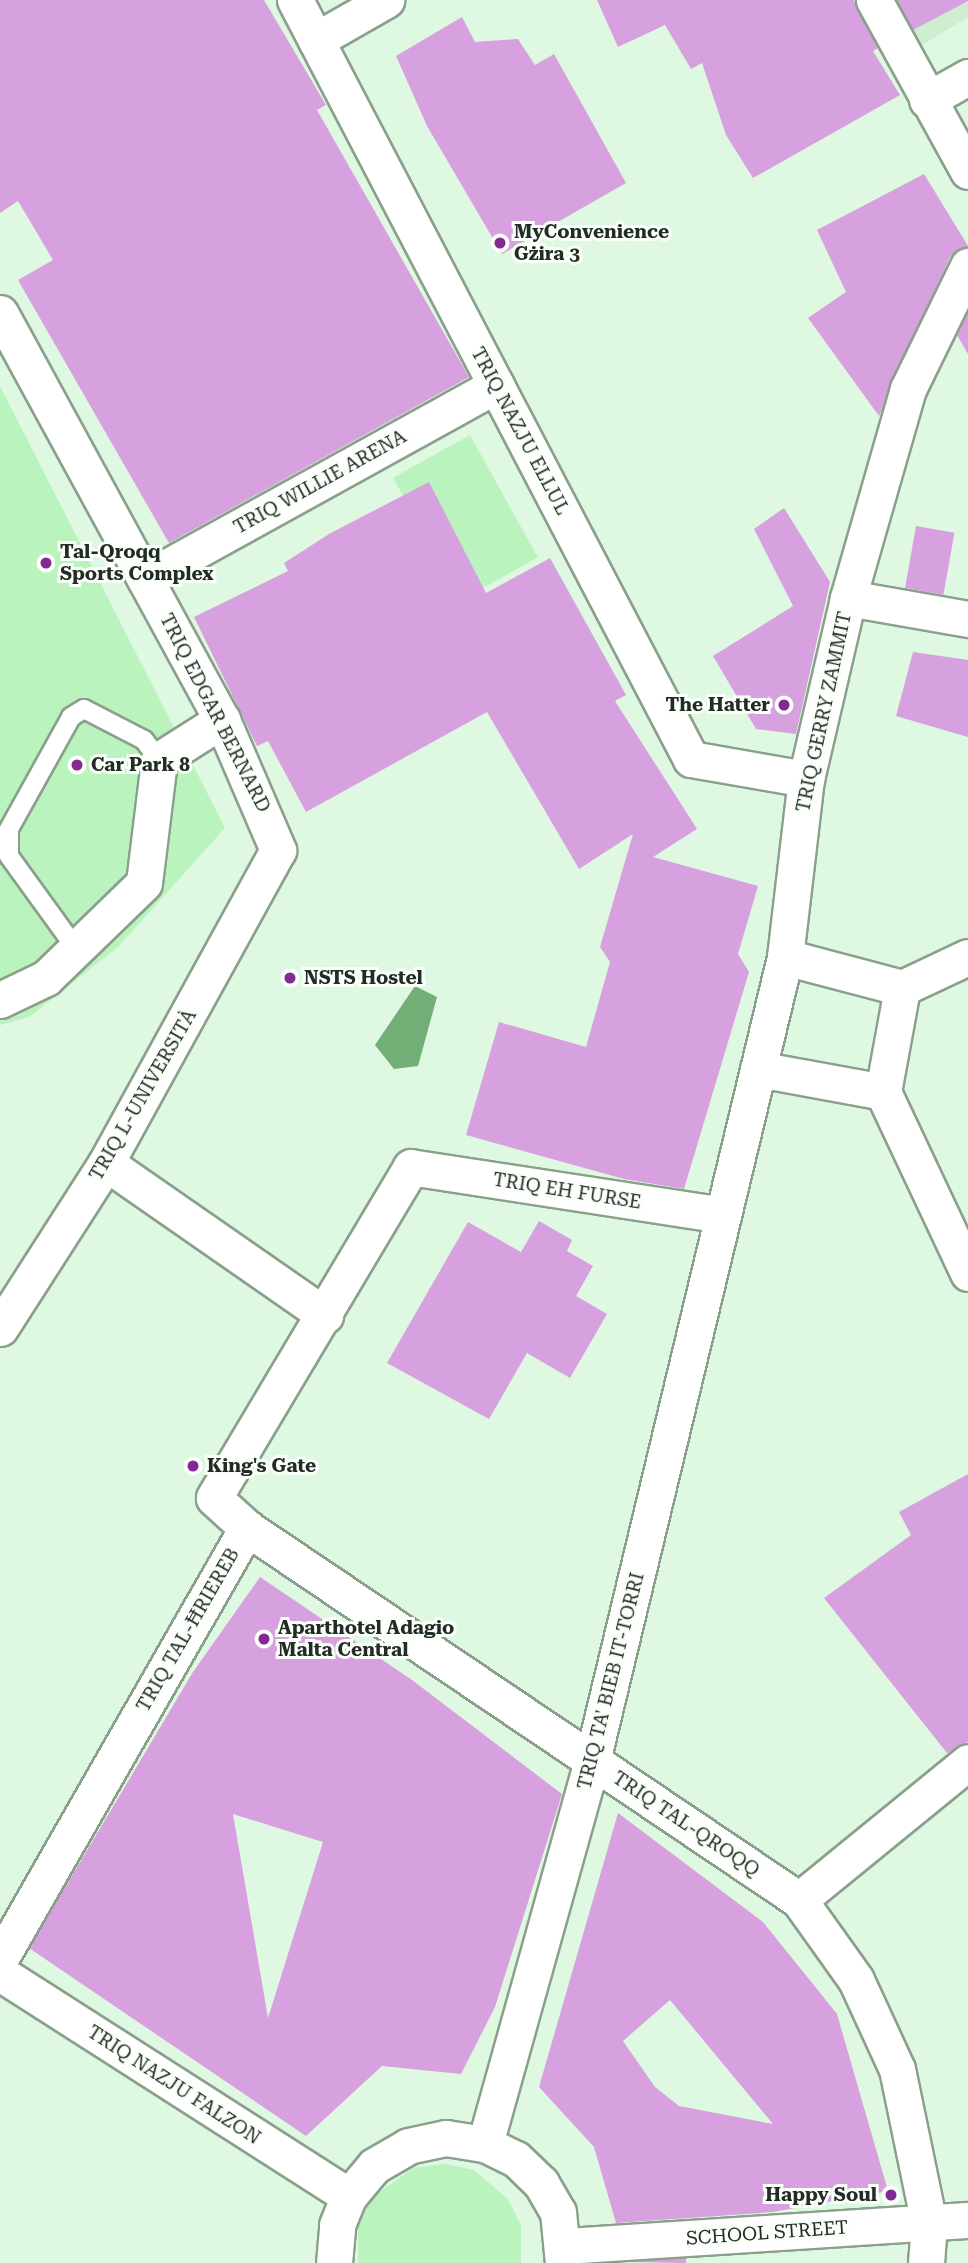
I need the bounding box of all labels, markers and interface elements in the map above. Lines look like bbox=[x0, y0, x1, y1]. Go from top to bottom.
place label: MyConvenience Gżira 3 bbox=[514, 221, 669, 265]
marker: MyConvenience Gżira 3 bbox=[492, 235, 508, 251]
street label: TRIQ NAZJU ELLUL bbox=[466, 343, 574, 519]
street label: TRIQ WILLIE ARENA bbox=[230, 425, 410, 539]
place label: Tal-Qroqq Sports Complex bbox=[60, 541, 214, 585]
marker: Tal-Qroqq Sports Complex bbox=[38, 555, 54, 571]
street label: TRIQ EDGAR BERNARD bbox=[155, 610, 275, 816]
street label: TRIQ GERRY ZAMMIT bbox=[792, 610, 856, 814]
place label: The Hatter bbox=[665, 694, 770, 716]
marker: The Hatter bbox=[776, 697, 792, 713]
place label: Car Park 8 bbox=[91, 754, 190, 776]
marker: Car Park 8 bbox=[69, 757, 85, 773]
place label: NSTS Hostel bbox=[304, 967, 423, 989]
marker: NSTS Hostel bbox=[282, 970, 298, 986]
street label: TRIQ L-UNIVERSITÀ bbox=[85, 1005, 201, 1185]
street label: TRIQ EH FURSE bbox=[491, 1168, 643, 1214]
place label: King's Gate bbox=[207, 1455, 316, 1477]
marker: King's Gate bbox=[185, 1458, 201, 1474]
street label: TRIQ TAL-ĦRIEREB bbox=[132, 1544, 244, 1716]
street label: TRIQ TA' BIEB IT-TORRI bbox=[573, 1570, 649, 1792]
place label: Aparthotel Adagio Malta Central bbox=[278, 1617, 454, 1661]
marker: Aparthotel Adagio Malta Central bbox=[256, 1631, 272, 1647]
street label: TRIQ TAL-QROQQ bbox=[608, 1766, 764, 1882]
street label: TRIQ NAZJU FALZON bbox=[83, 2021, 265, 2149]
place label: Happy Soul bbox=[765, 2184, 877, 2206]
marker: Happy Soul bbox=[883, 2187, 899, 2203]
street label: SCHOOL STREET bbox=[685, 2216, 849, 2250]

